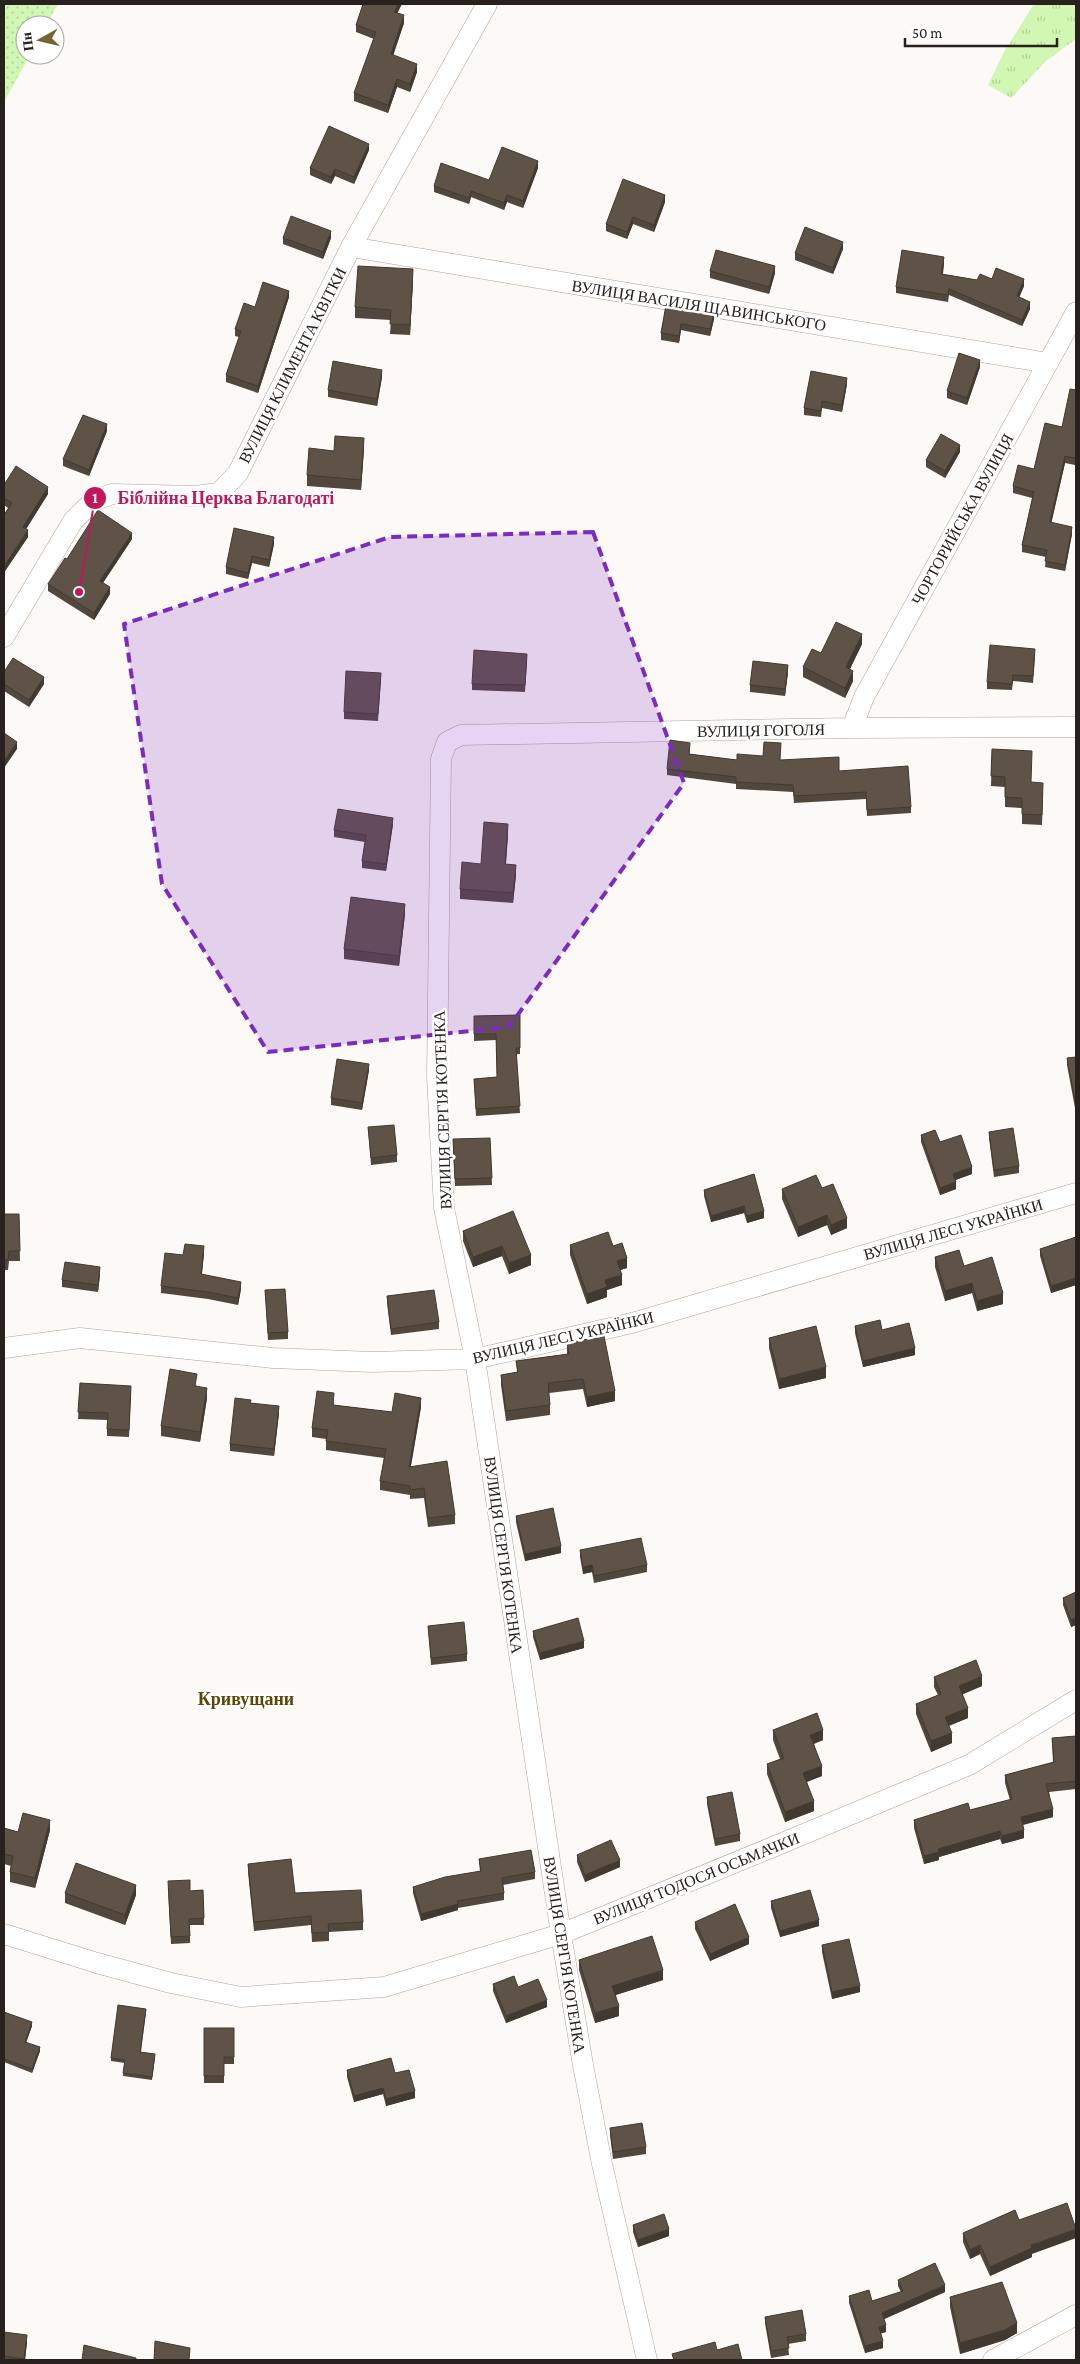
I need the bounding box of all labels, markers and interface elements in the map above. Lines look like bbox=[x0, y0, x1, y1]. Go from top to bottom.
north arrow bbox=[15, 15, 65, 65]
scale bar bbox=[905, 15, 1058, 47]
text: 50 m bbox=[912, 25, 942, 41]
text: Пн bbox=[18, 31, 36, 52]
street label: ВУЛИЦЯ КЛИМЕНТА КВІТКИ bbox=[236, 264, 350, 466]
street label: ВУЛИЦЯ ВАСИЛЯ ЩАВИНСЬКОГО bbox=[570, 277, 827, 335]
street label: ЧОРТОРИЙСЬКА ВУЛИЦЯ bbox=[907, 430, 1018, 608]
callout: Біблійна Церква Благодаті bbox=[82, 481, 344, 514]
text: Біблійна Церква Благодаті bbox=[118, 488, 334, 508]
text: 1 bbox=[92, 490, 98, 506]
street label: ВУЛИЦЯ ГОГОЛЯ bbox=[697, 721, 826, 741]
street label: ВУЛИЦЯ СЕРГІЯ КОТЕНКА bbox=[431, 1010, 455, 1210]
street label: ВУЛИЦЯ ЛЕСІ УКРАЇНКИ bbox=[862, 1196, 1045, 1264]
street label: ВУЛИЦЯ ЛЕСІ УКРАЇНКИ bbox=[471, 1308, 656, 1368]
street label: ВУЛИЦЯ СЕРГІЯ КОТЕНКА bbox=[480, 1455, 526, 1656]
district label: Кривущани bbox=[198, 1689, 294, 1709]
street label: ВУЛИЦЯ ТОДОСЯ ОСЬМАЧКИ bbox=[591, 1829, 803, 1929]
street label: ВУЛИЦЯ СЕРГІЯ КОТЕНКА bbox=[540, 1855, 589, 2055]

